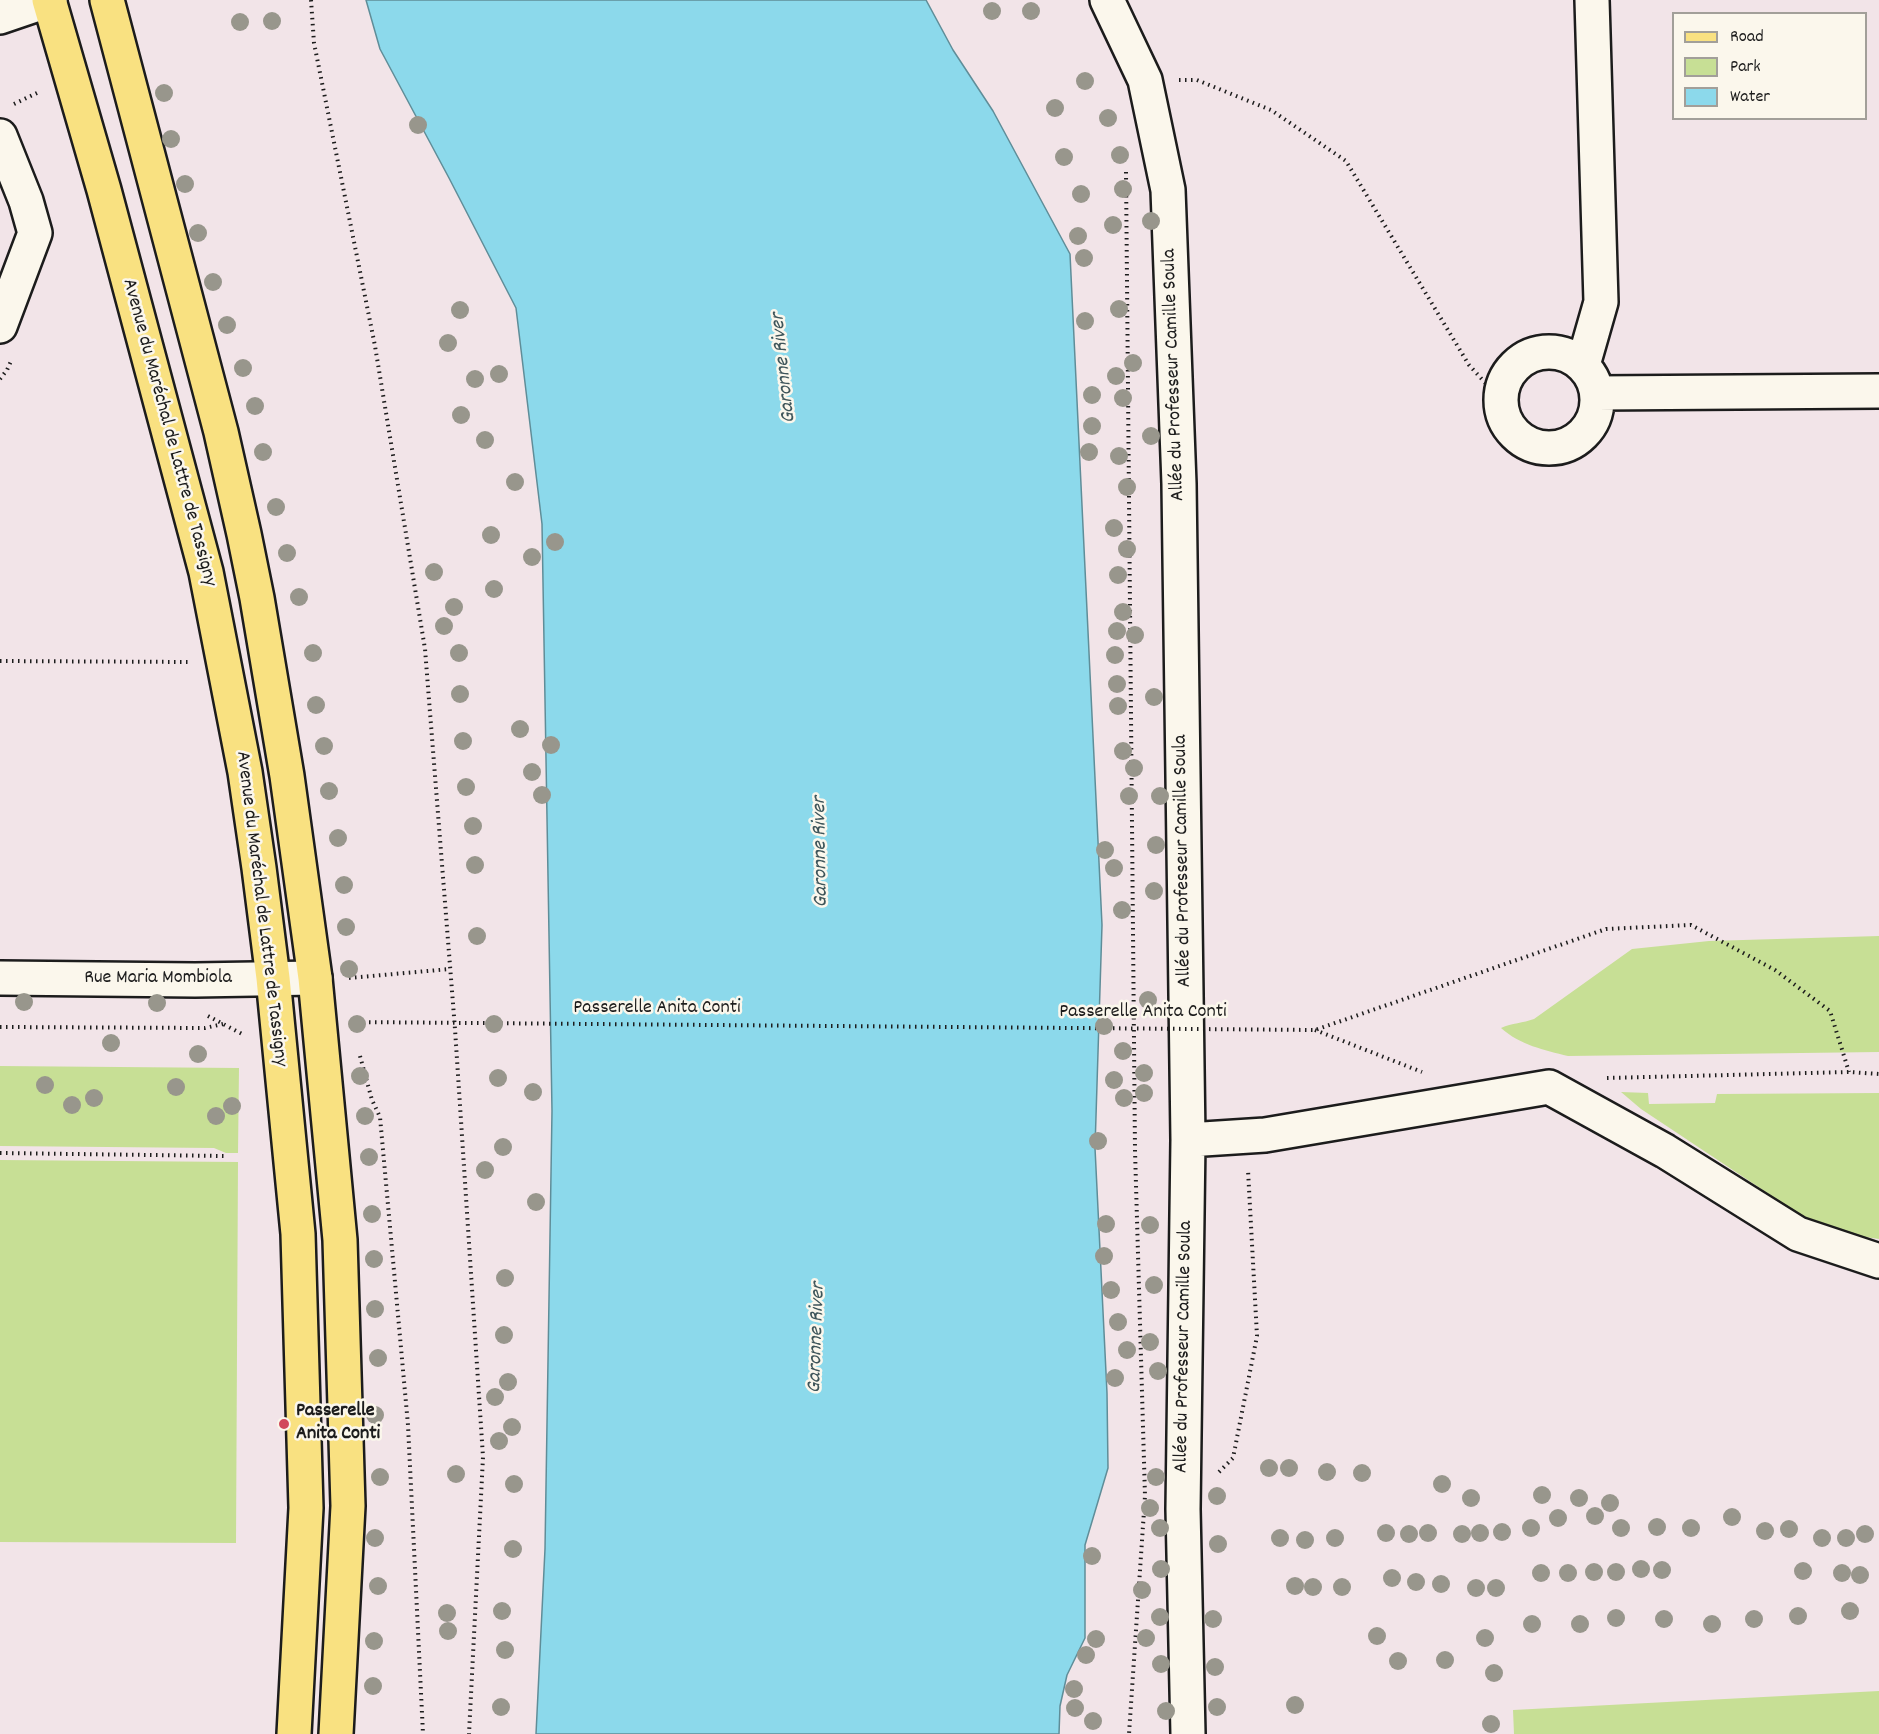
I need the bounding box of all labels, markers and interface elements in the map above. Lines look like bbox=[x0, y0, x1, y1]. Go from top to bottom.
legend bbox=[1672, 12, 1867, 120]
text: Road bbox=[1730, 25, 1764, 50]
text: Park bbox=[1730, 55, 1761, 80]
text: Water bbox=[1730, 85, 1770, 110]
street label: Allée du Professeur Camille Soula bbox=[1159, 248, 1191, 502]
street label: Avenue du Maréchal de Lattre de Tassigny bbox=[115, 277, 221, 589]
water label: Garonne River bbox=[767, 312, 803, 424]
street label: Allée du Professeur Camille Soula bbox=[1170, 735, 1198, 987]
street label: Avenue du Maréchal de Lattre de Tassigny bbox=[229, 750, 291, 1068]
water label: Garonne River bbox=[808, 796, 836, 908]
street label: Rue Maria Mombiola bbox=[84, 967, 232, 991]
street label: Passerelle Anita Conti bbox=[573, 997, 741, 1021]
street label: Passerelle Anita Conti bbox=[1059, 1001, 1227, 1025]
street label: Allée du Professeur Camille Soula bbox=[1171, 1221, 1199, 1473]
water label: Garonne River bbox=[803, 1282, 833, 1394]
place label: Passerelle Anita Conti bbox=[296, 1400, 380, 1447]
marker: Passerelle Anita Conti bbox=[277, 1417, 291, 1431]

